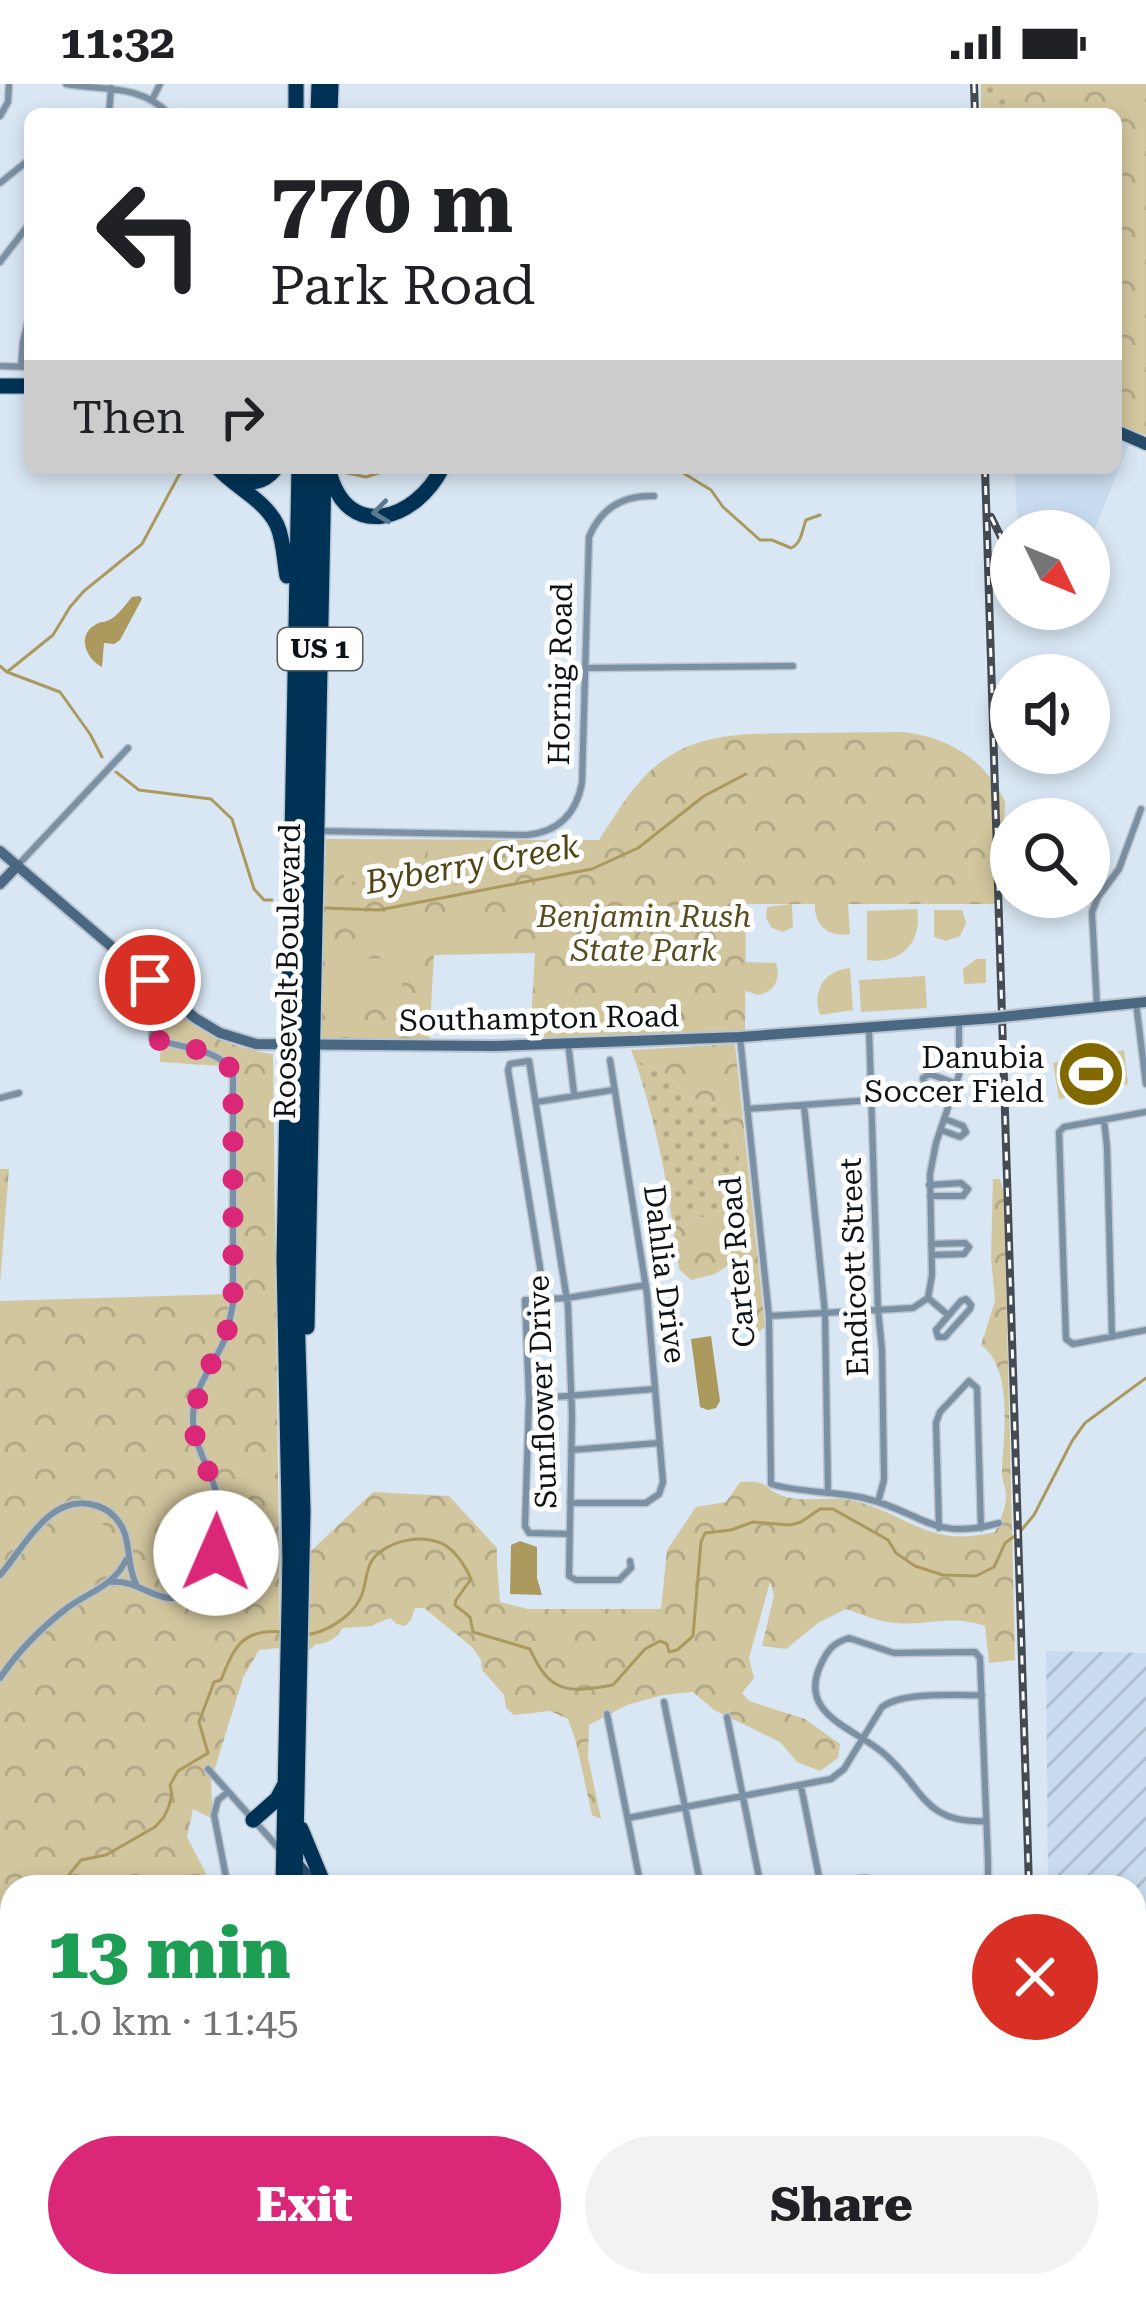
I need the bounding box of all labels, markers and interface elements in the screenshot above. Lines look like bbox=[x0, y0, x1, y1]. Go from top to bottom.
text: 11:32 bbox=[60, 16, 175, 69]
text: 770 m bbox=[270, 154, 513, 252]
icon: left bbox=[72, 156, 228, 312]
text: Park Road bbox=[270, 254, 535, 317]
icon: right bbox=[209, 384, 275, 450]
text: Then bbox=[72, 391, 185, 444]
one-way arrow bbox=[371, 499, 391, 525]
north arrow bbox=[990, 510, 1110, 630]
map controls bbox=[990, 510, 1110, 918]
street label: Hornig Road bbox=[541, 582, 579, 766]
road number: US 1 bbox=[278, 628, 362, 670]
button: sound bbox=[990, 654, 1110, 774]
button: search bbox=[990, 798, 1110, 918]
street label: Roosevelt Boulevard bbox=[267, 823, 307, 1119]
water label: Byberry Creek bbox=[361, 826, 582, 902]
park label: Benjamin Rush State Park bbox=[536, 899, 751, 968]
pin bbox=[99, 929, 201, 1031]
icon: arrive bbox=[117, 947, 183, 1013]
street label: Southampton Road bbox=[399, 998, 679, 1038]
sports icon: Danubia Soccer Field bbox=[1056, 1039, 1126, 1109]
place label: Danubia Soccer Field bbox=[864, 1040, 1044, 1109]
street label: Endicott Street bbox=[833, 1157, 875, 1377]
street label: Carter Road bbox=[712, 1175, 762, 1349]
street label: Dahlia Drive bbox=[637, 1183, 693, 1365]
street label: Sunflower Drive bbox=[520, 1275, 564, 1509]
position arrow bbox=[153, 1490, 279, 1616]
text: 13 min bbox=[48, 1911, 291, 1996]
button: close bbox=[972, 1914, 1098, 2040]
text: 1.0 km · 11:45 bbox=[48, 1999, 299, 2045]
button: Exit bbox=[48, 2136, 561, 2274]
button: Share bbox=[585, 2136, 1098, 2274]

